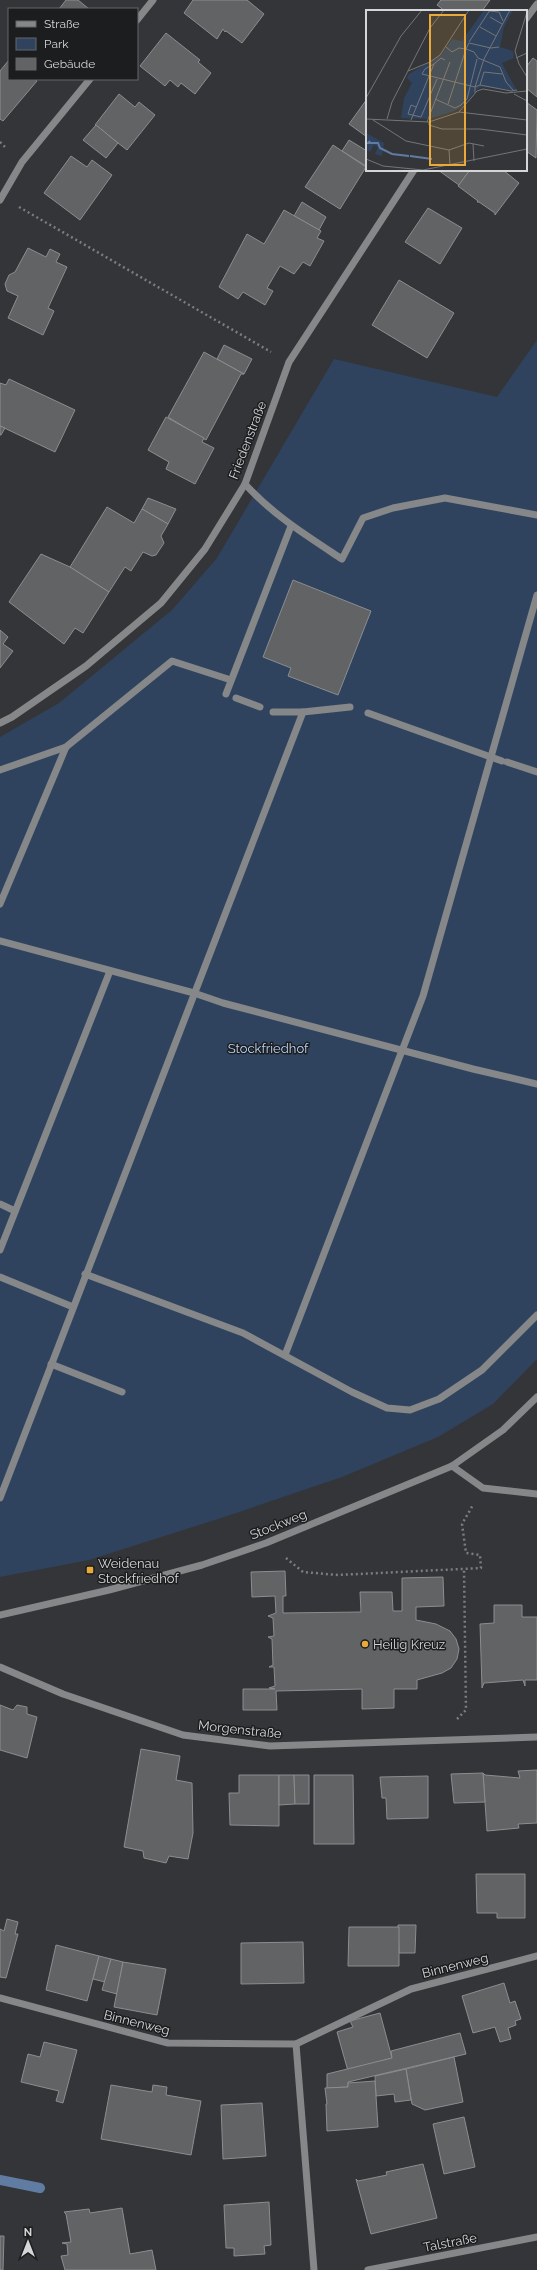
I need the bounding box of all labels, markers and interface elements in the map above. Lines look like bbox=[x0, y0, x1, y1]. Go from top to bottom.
legend bbox=[8, 8, 138, 80]
inset map bbox=[366, 10, 527, 171]
text: Straße bbox=[44, 17, 80, 31]
text: Park bbox=[44, 37, 69, 51]
text: Gebäude bbox=[44, 57, 95, 71]
street label: Friedenstraße bbox=[226, 399, 269, 481]
park label: Stockfriedhof bbox=[228, 1041, 309, 1056]
street label: Stockweg bbox=[248, 1506, 309, 1543]
place label: Weidenau Stockfriedhof bbox=[98, 1556, 179, 1586]
marker: Weidenau Stockfriedhof bbox=[85, 1565, 95, 1575]
place label: Heilig Kreuz bbox=[373, 1637, 445, 1652]
marker: Heilig Kreuz bbox=[360, 1639, 370, 1649]
street label: Morgenstraße bbox=[198, 1718, 283, 1741]
street label: Binnenweg bbox=[420, 1950, 490, 1981]
street label: Binnenweg bbox=[102, 2007, 172, 2038]
north arrow bbox=[8, 2222, 48, 2262]
text: N bbox=[24, 2226, 32, 2239]
street label: Talstraße bbox=[422, 2230, 479, 2255]

